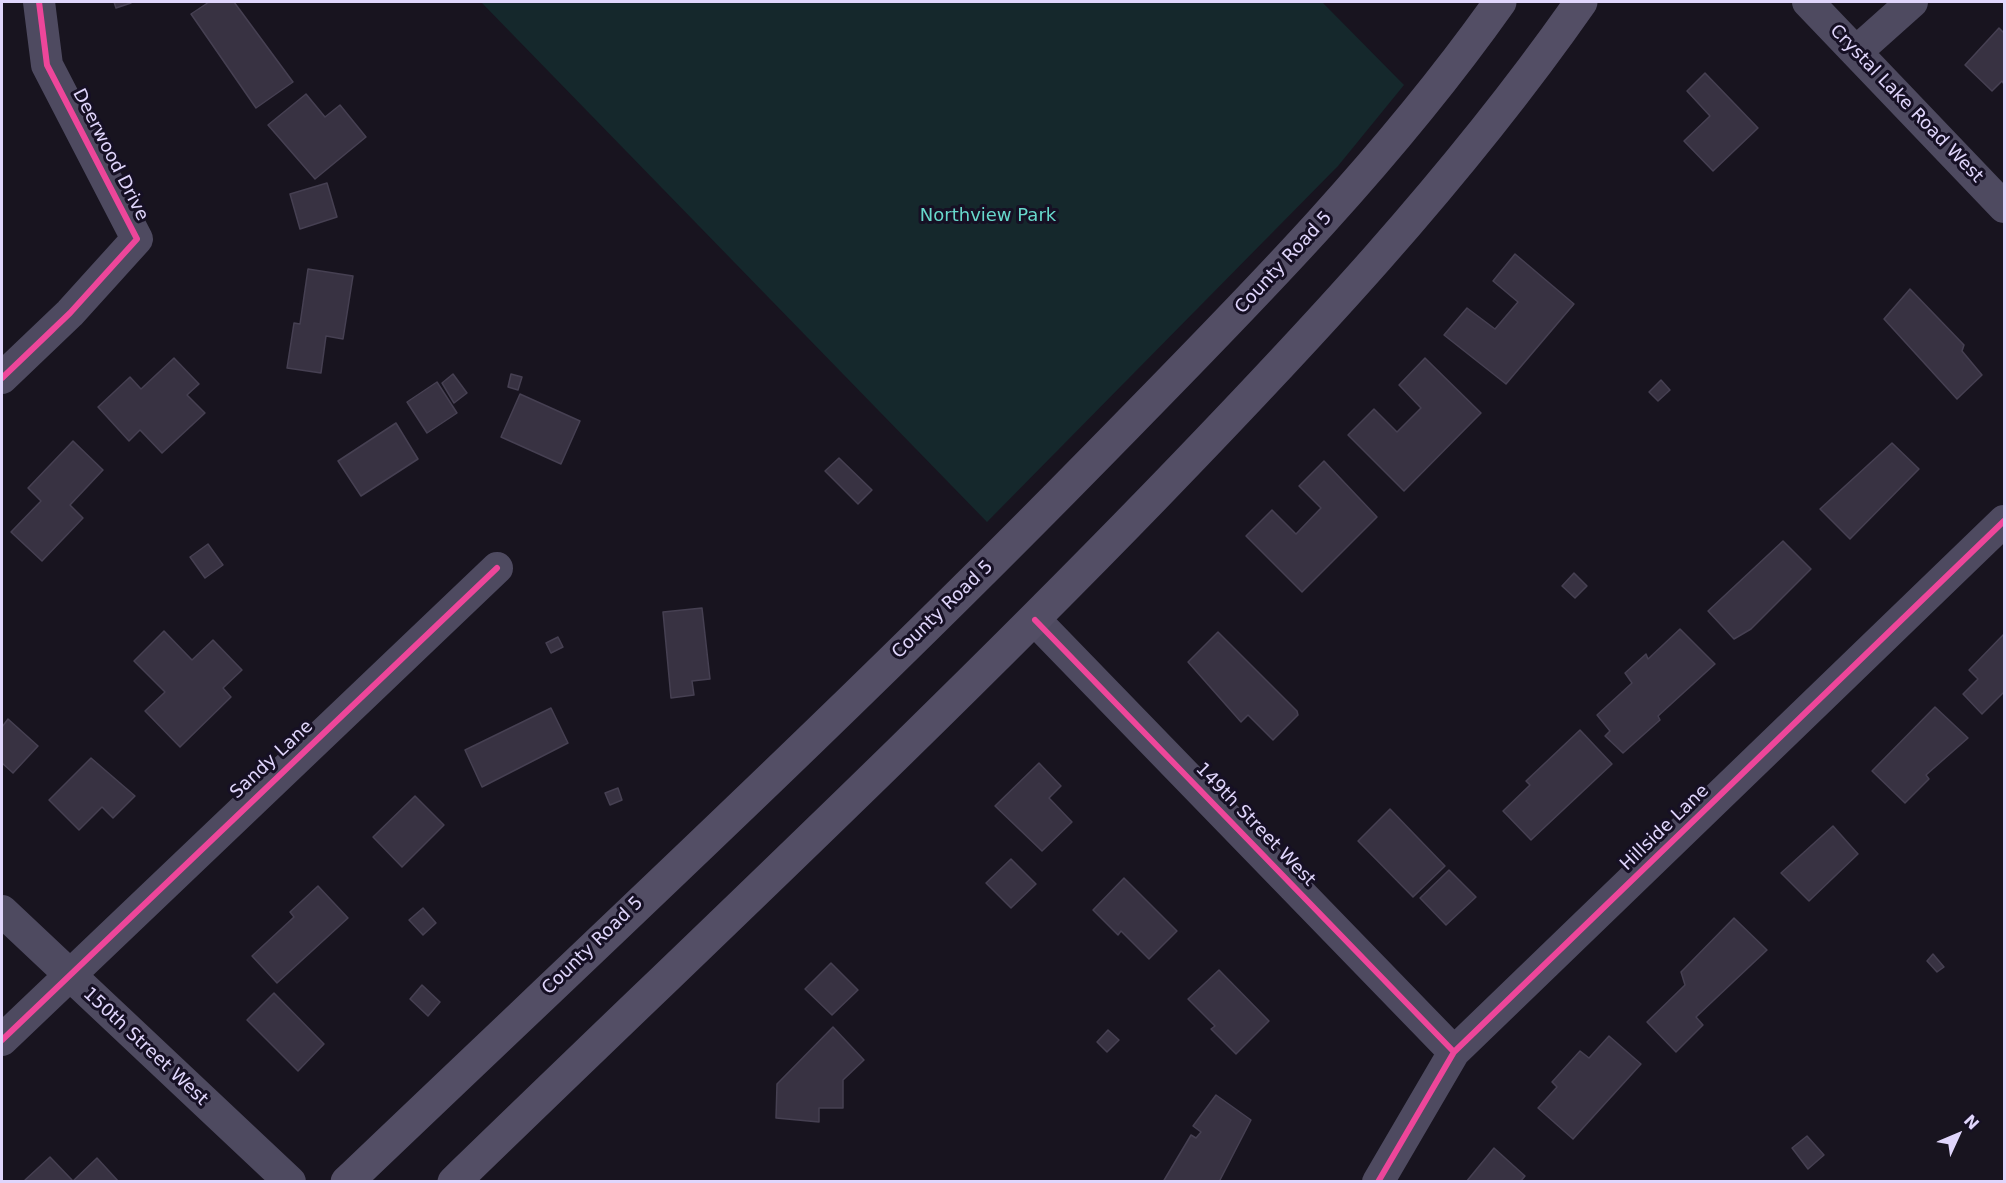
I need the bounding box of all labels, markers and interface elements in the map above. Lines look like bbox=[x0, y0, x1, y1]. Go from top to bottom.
street label: Crystal Lake Road West bbox=[1825, 20, 1987, 188]
street label: Deerwood Drive bbox=[67, 85, 153, 225]
park label: Northview Park bbox=[920, 205, 1056, 227]
street label: County Road 5 bbox=[1231, 207, 1337, 319]
street label: County Road 5 bbox=[888, 556, 998, 664]
street label: Sandy Lane bbox=[226, 716, 318, 804]
street label: 149th Street West bbox=[1191, 759, 1319, 891]
street label: Hillside Lane bbox=[1616, 780, 1714, 876]
street label: County Road 5 bbox=[538, 892, 648, 1000]
street label: 150th Street West bbox=[78, 983, 212, 1111]
north arrow bbox=[1928, 1105, 1988, 1165]
text: N bbox=[1960, 1111, 1983, 1134]

